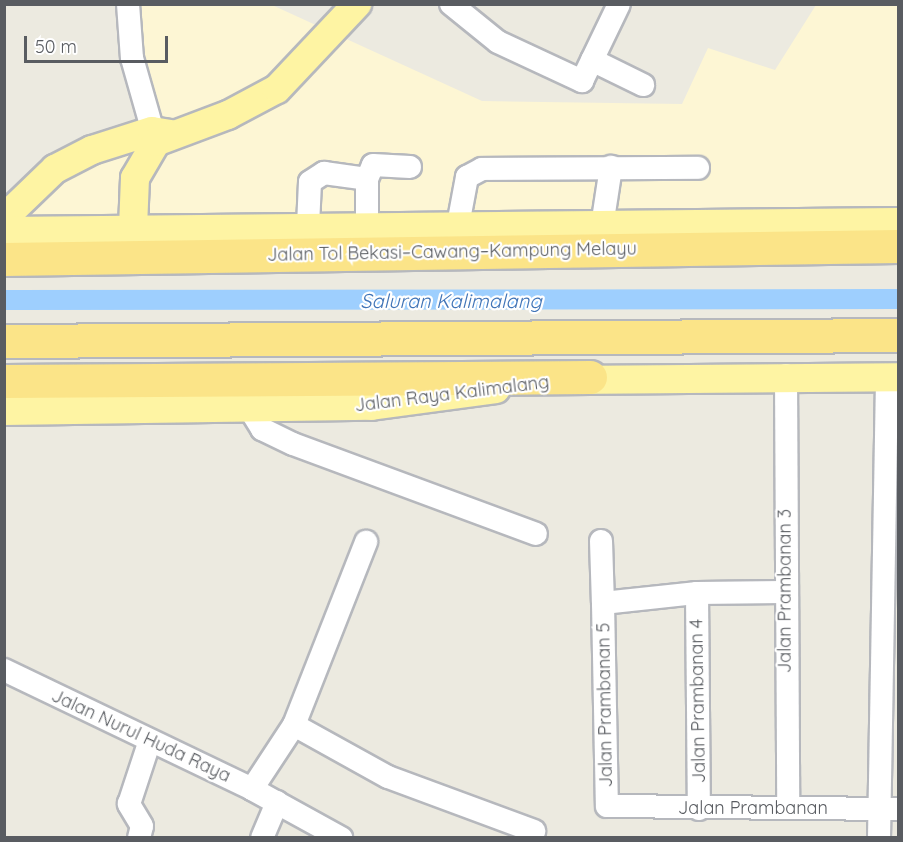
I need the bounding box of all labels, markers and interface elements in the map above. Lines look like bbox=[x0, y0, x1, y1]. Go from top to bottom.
scale bar bbox=[27, 24, 171, 62]
text: 50 m bbox=[35, 35, 77, 58]
street label: Jalan Tol Bekasi–Cawang–Kampung Melayu bbox=[267, 238, 637, 266]
water label: Saluran Kalimalang bbox=[360, 288, 542, 312]
street label: Jalan Raya Kalimalang bbox=[354, 371, 550, 417]
street label: Jalan Prambanan 3 bbox=[774, 509, 796, 673]
street label: Jalan Prambanan 4 bbox=[686, 619, 710, 783]
street label: Jalan Prambanan 5 bbox=[593, 623, 617, 787]
street label: Jalan Nurul Huda Raya bbox=[48, 685, 234, 787]
street label: Jalan Prambanan bbox=[678, 797, 828, 819]

